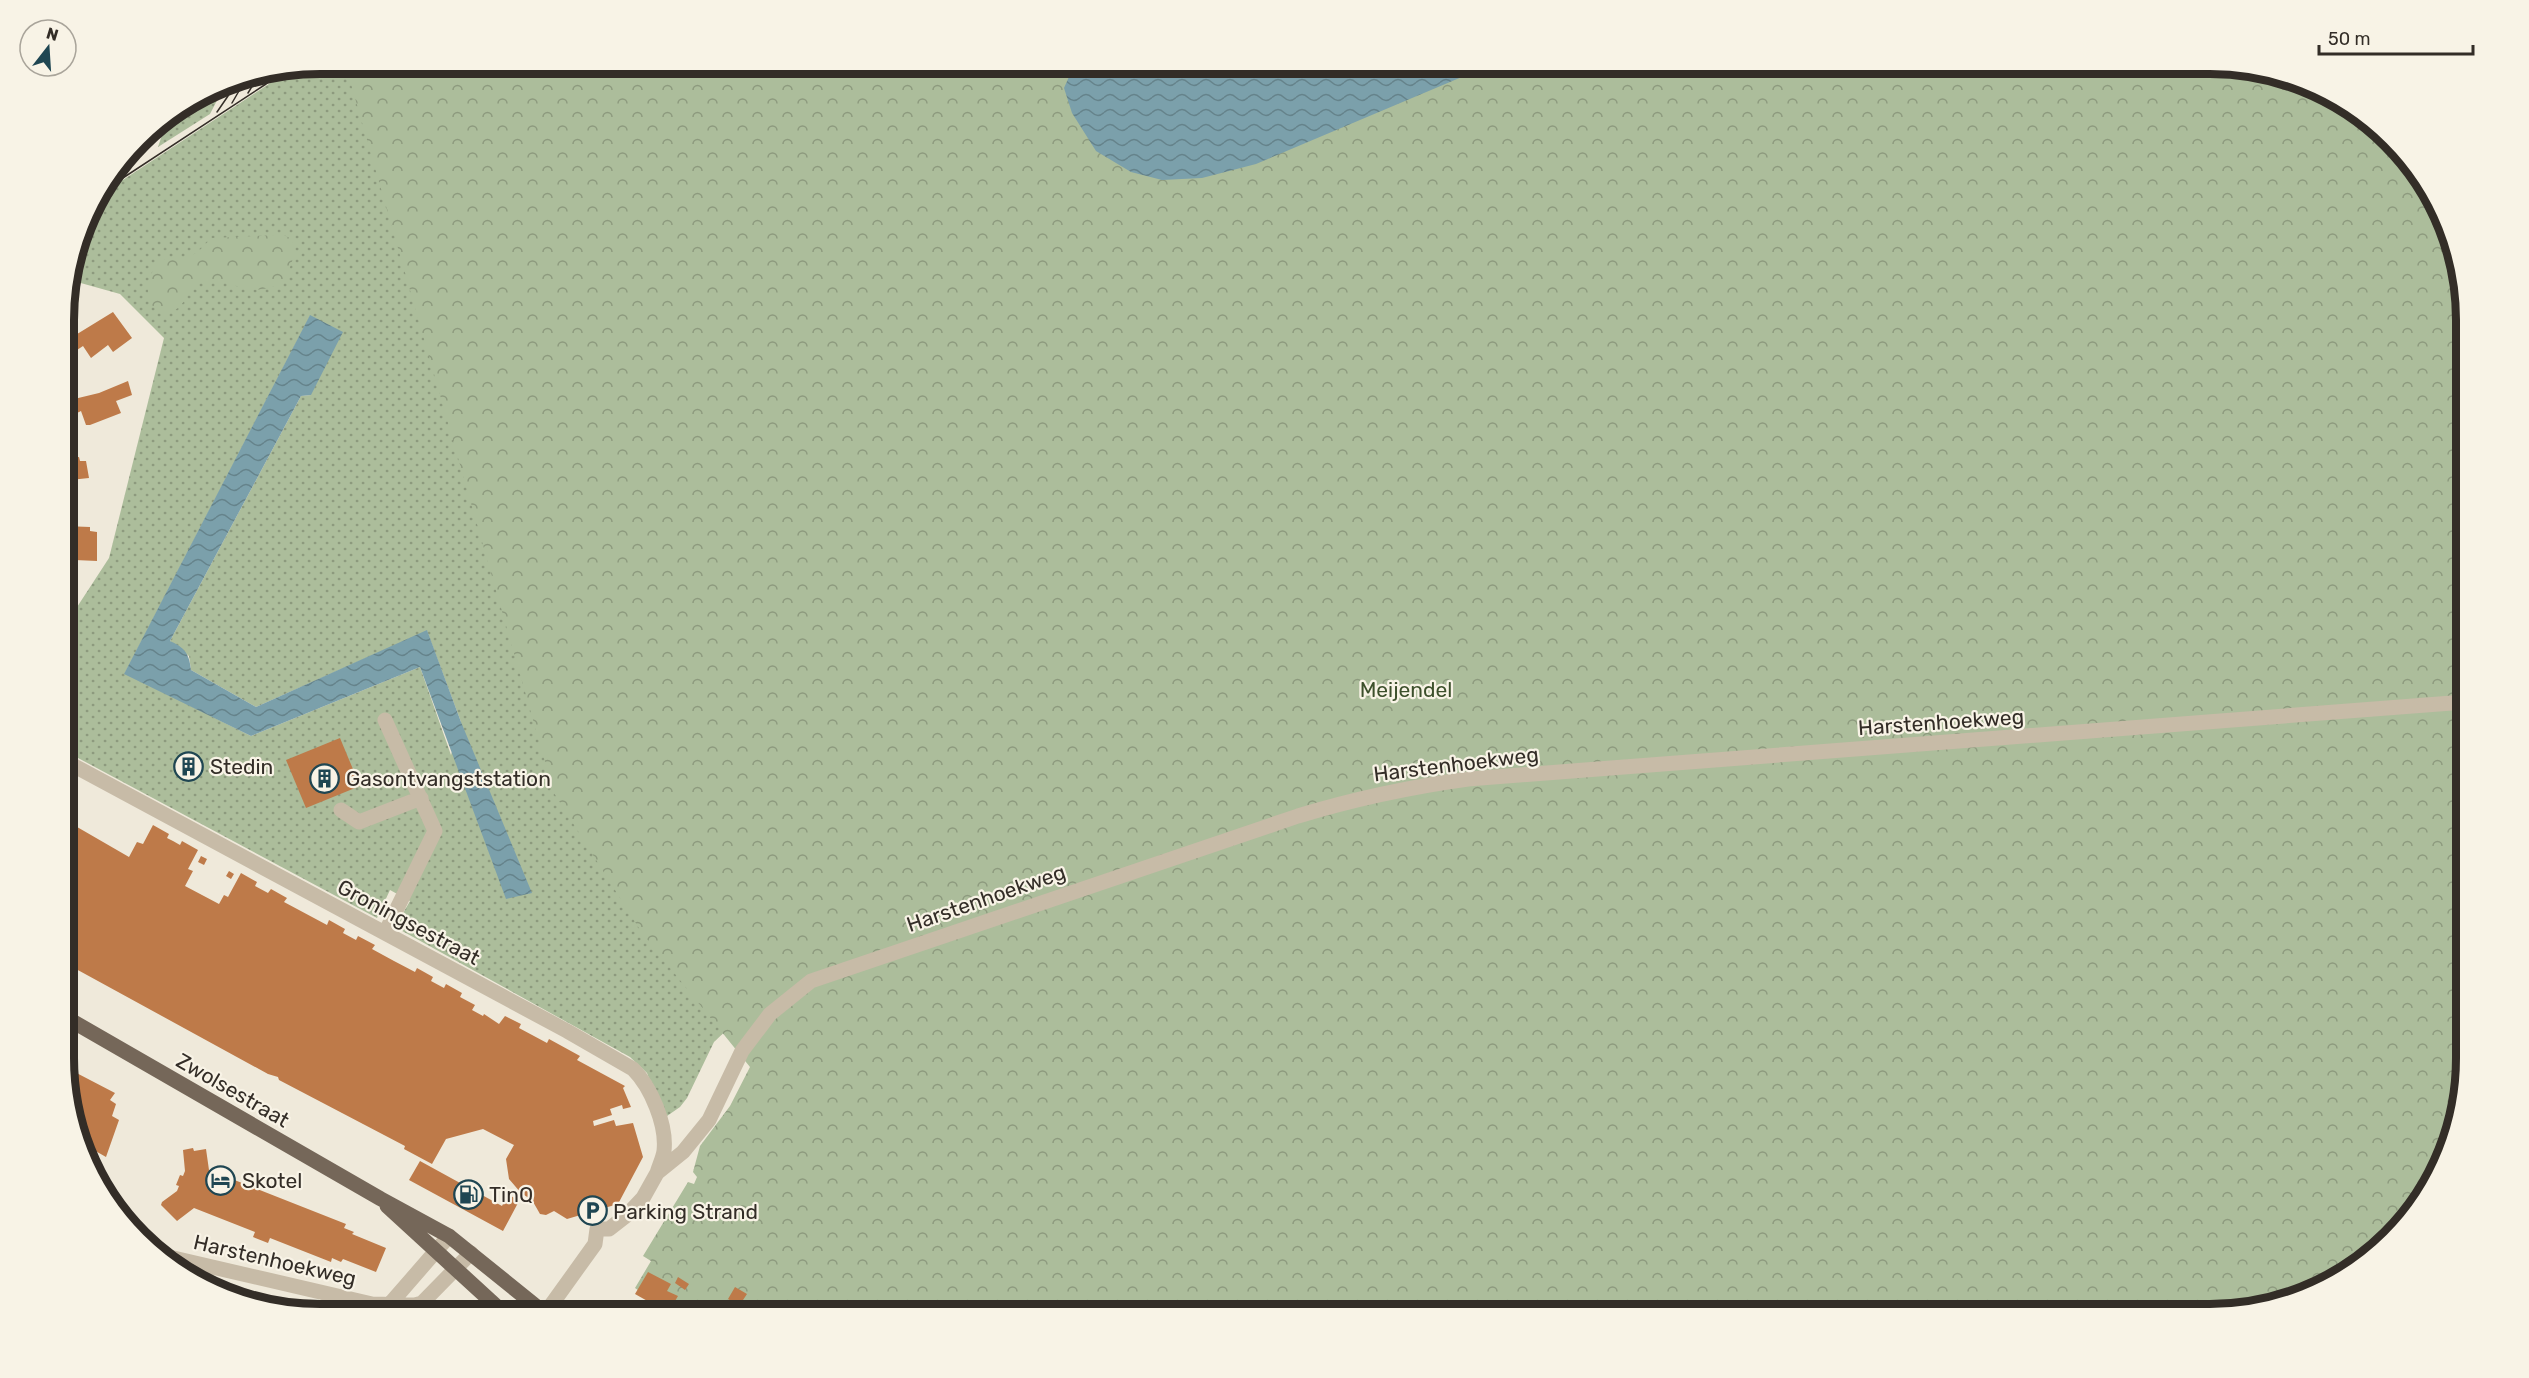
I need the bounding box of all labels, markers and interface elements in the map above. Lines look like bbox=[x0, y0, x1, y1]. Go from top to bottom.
north arrow bbox=[18, 18, 78, 78]
scale bar bbox=[2319, 18, 2474, 56]
text: N bbox=[44, 23, 61, 45]
text: 50 m bbox=[2328, 28, 2371, 50]
park label: Meijendel bbox=[1360, 677, 1452, 702]
street label: Harstenhoekweg bbox=[1857, 704, 2025, 740]
street label: Harstenhoekweg bbox=[1372, 741, 1540, 787]
building icon: Stedin bbox=[173, 750, 205, 782]
place label: Stedin bbox=[210, 754, 273, 779]
building icon: Gasontvangststation bbox=[309, 762, 341, 794]
place label: Gasontvangststation bbox=[346, 766, 551, 791]
street label: Harstenhoekweg bbox=[903, 859, 1069, 937]
street label: Groningsestraat bbox=[334, 874, 484, 970]
street label: Zwolsestraat bbox=[172, 1048, 294, 1132]
hotel icon: Skotel bbox=[205, 1164, 237, 1196]
place label: Skotel bbox=[242, 1168, 302, 1193]
fuel station icon: TinQ bbox=[452, 1178, 484, 1210]
place label: TinQ bbox=[489, 1182, 533, 1207]
parking icon: Parking Strand bbox=[576, 1195, 608, 1227]
place label: Parking Strand bbox=[613, 1199, 758, 1224]
street label: Harstenhoekweg bbox=[191, 1229, 359, 1291]

